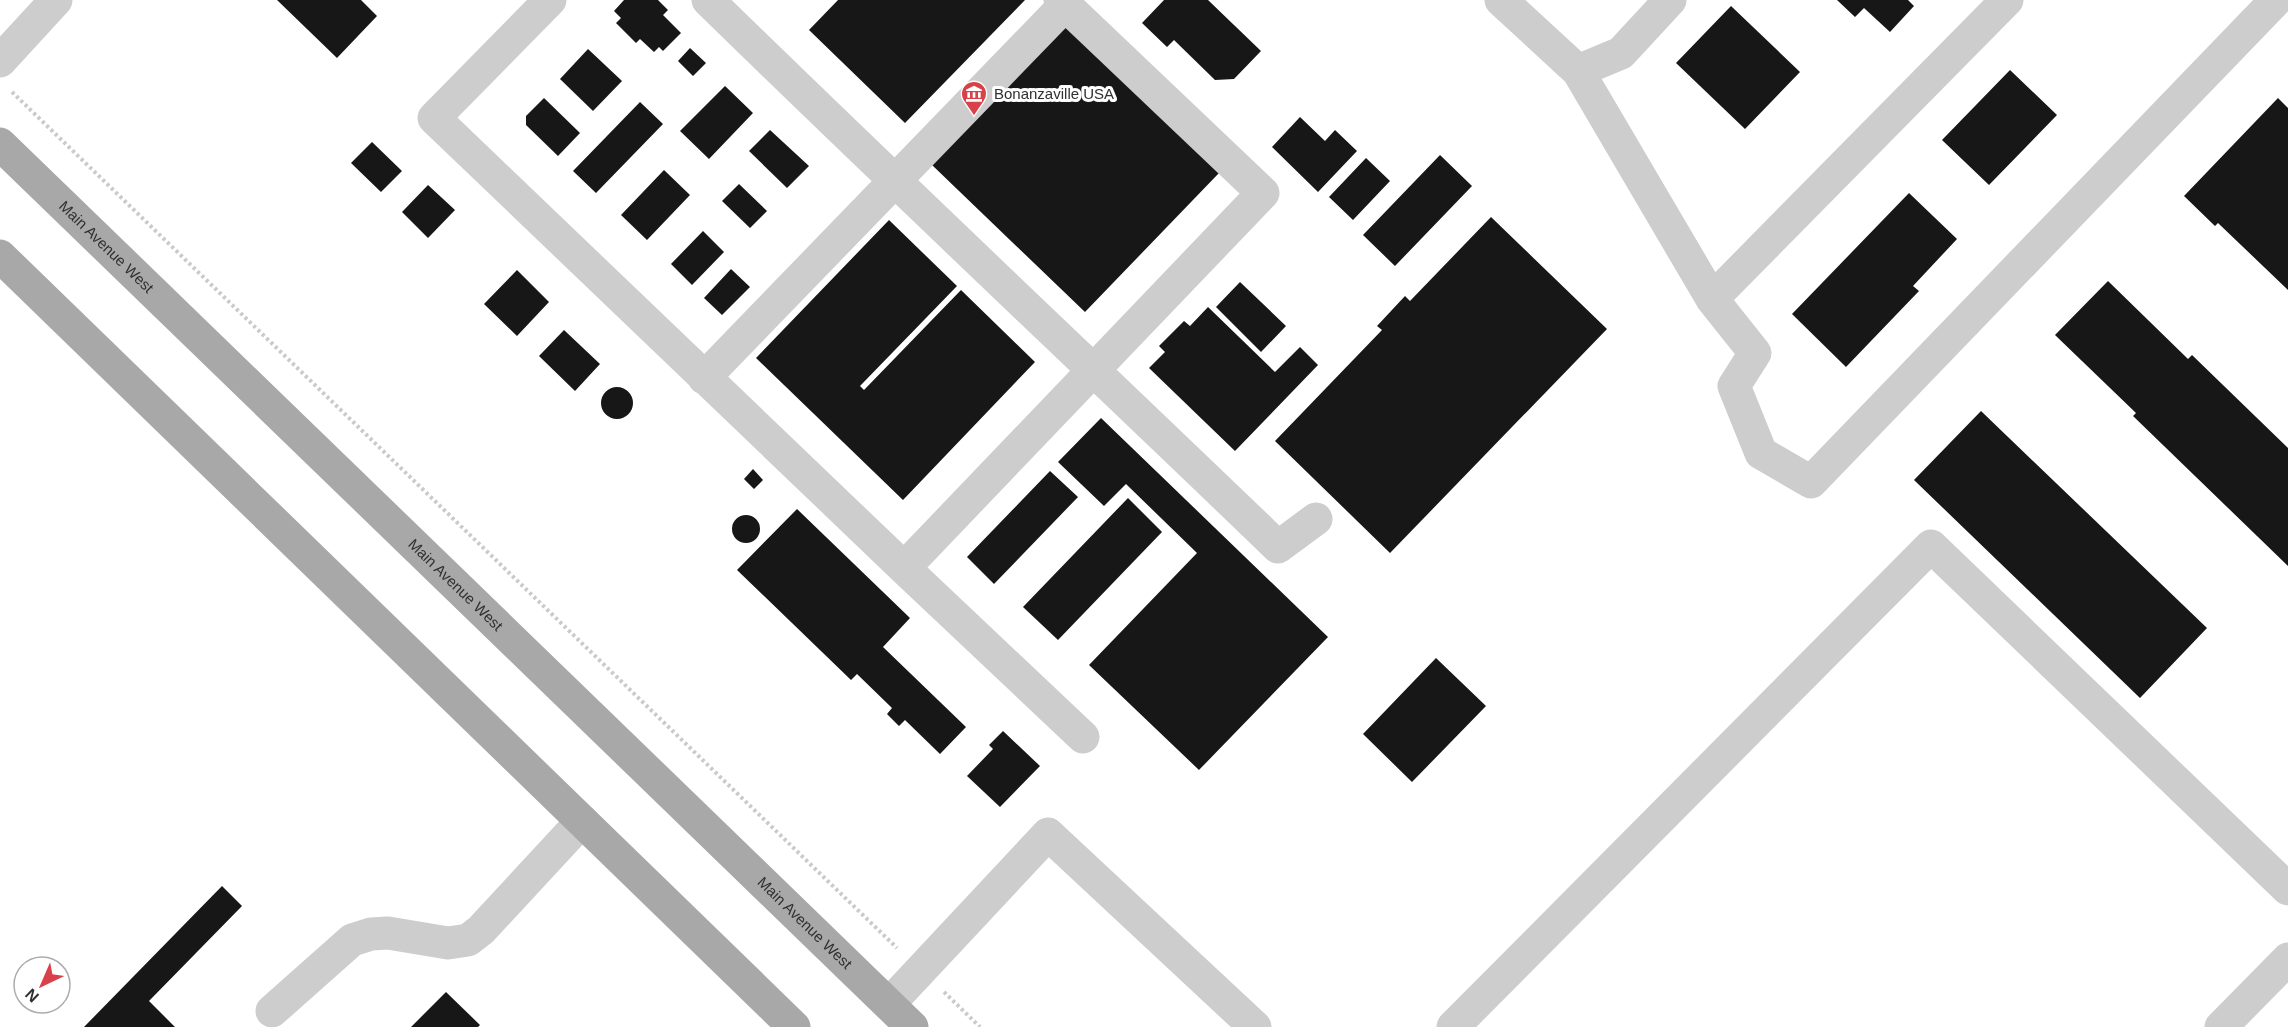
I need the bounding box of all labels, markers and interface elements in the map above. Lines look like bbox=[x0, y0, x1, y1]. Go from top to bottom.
museum icon: Bonanzaville USA bbox=[959, 79, 989, 117]
place label: Bonanzaville USA bbox=[994, 85, 1114, 102]
street label: Main Avenue West bbox=[56, 197, 158, 297]
street label: Main Avenue West bbox=[405, 535, 507, 635]
street label: Main Avenue West bbox=[754, 873, 856, 973]
north arrow bbox=[12, 955, 72, 1015]
text: N bbox=[22, 985, 42, 1006]

